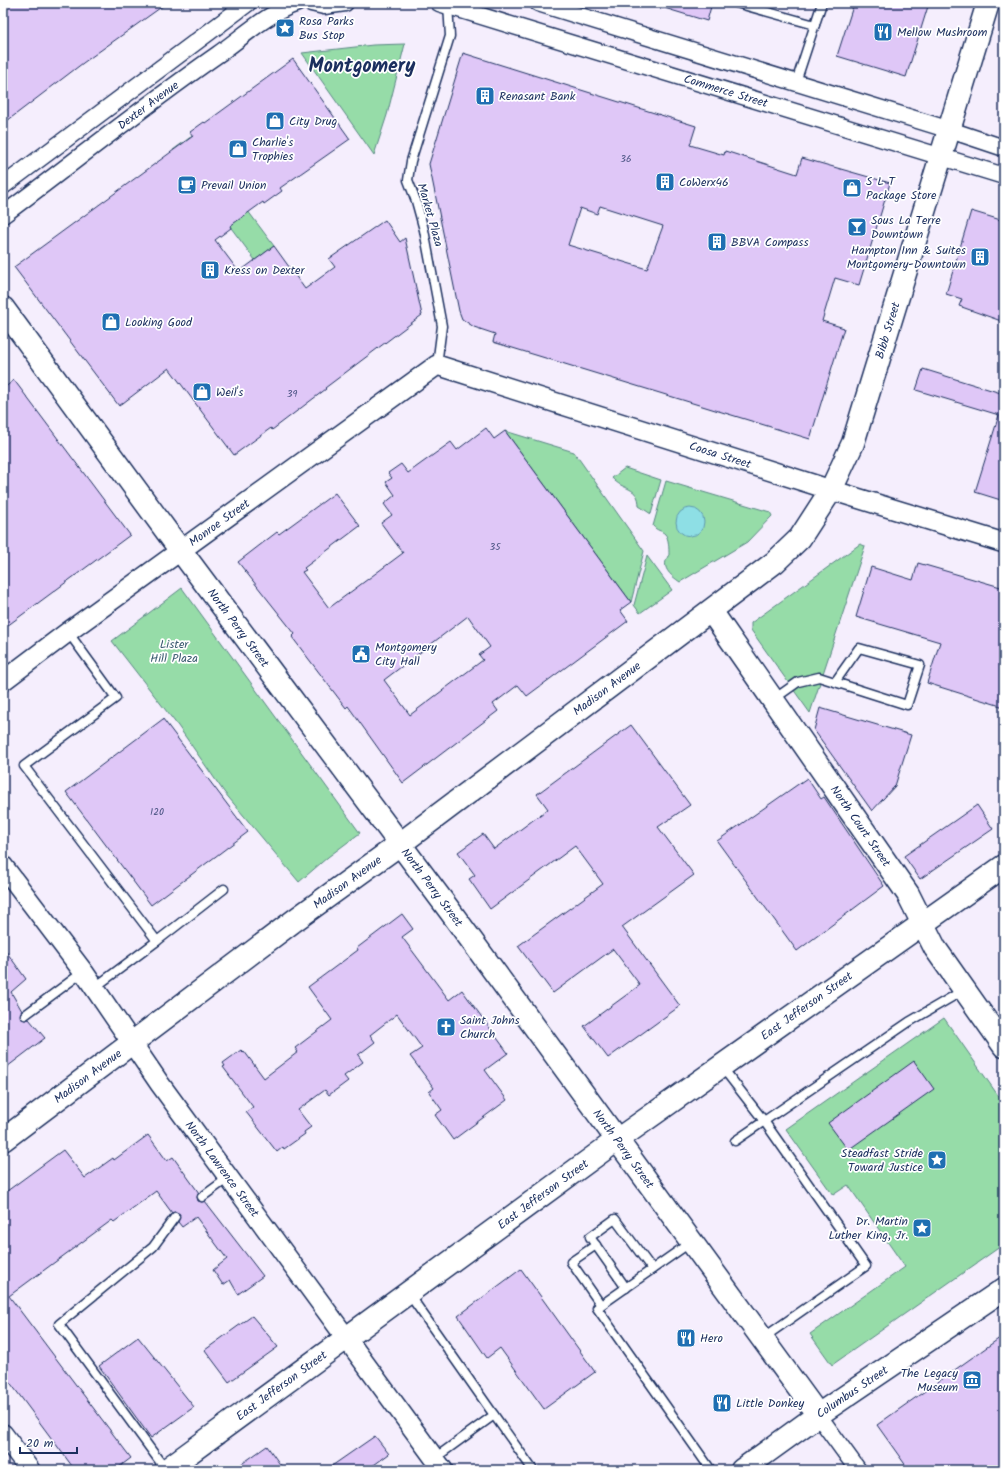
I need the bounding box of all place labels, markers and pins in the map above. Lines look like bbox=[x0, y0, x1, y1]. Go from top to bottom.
place label: Rosa Parks Bus Stop bbox=[299, 12, 354, 45]
place icon: Rosa Parks Bus Stop bbox=[274, 17, 296, 39]
restaurant icon: Mellow Mushroom bbox=[872, 21, 894, 43]
place label: Mellow Mushroom bbox=[897, 23, 988, 42]
building icon: Renasant Bank bbox=[474, 85, 496, 107]
place label: Renasant Bank bbox=[499, 87, 576, 106]
shop icon: City Drug bbox=[264, 110, 286, 132]
place label: City Drug bbox=[289, 112, 338, 131]
place label: Charlie's Trophies bbox=[252, 133, 293, 166]
shop icon: Charlie's Trophies bbox=[227, 138, 249, 160]
building icon: CoWerx46 bbox=[654, 171, 676, 193]
place label: S L T Package Store bbox=[866, 172, 937, 205]
place label: CoWerx46 bbox=[679, 173, 729, 192]
cafe icon: Prevail Union bbox=[176, 174, 198, 196]
place label: Prevail Union bbox=[201, 176, 266, 195]
shop icon: S L T Package Store bbox=[841, 177, 863, 199]
place label: Sous La Terre Downtown bbox=[871, 211, 941, 244]
bar icon: Sous La Terre Downtown bbox=[846, 216, 868, 238]
building icon: BBVA Compass bbox=[706, 231, 728, 253]
place label: BBVA Compass bbox=[731, 233, 809, 252]
place label: Hampton Inn & Suites Montgomery-Downtown bbox=[847, 241, 966, 274]
building icon: Hampton Inn & Suites Montgomery-Downtown bbox=[969, 246, 991, 268]
building icon: Kress on Dexter bbox=[199, 259, 221, 281]
place label: Kress on Dexter bbox=[224, 261, 305, 280]
shop icon: Looking Good bbox=[100, 311, 122, 333]
place label: Looking Good bbox=[125, 313, 193, 332]
shop icon: Weil's bbox=[191, 381, 213, 403]
place label: Weil's bbox=[216, 383, 243, 402]
place label: Montgomery City Hall bbox=[375, 638, 437, 671]
public building icon: Montgomery City Hall bbox=[350, 643, 372, 665]
place label: Saint Johns Church bbox=[460, 1011, 520, 1044]
church icon: Saint Johns Church bbox=[435, 1016, 457, 1038]
place label: Steadfast Stride Toward Justice bbox=[841, 1144, 924, 1177]
place icon: Steadfast Stride Toward Justice bbox=[926, 1149, 948, 1171]
place label: Dr. Martin Luther King, Jr. bbox=[828, 1212, 908, 1245]
place icon: Dr. Martin Luther King, Jr. bbox=[911, 1217, 933, 1239]
restaurant icon: Hero bbox=[675, 1327, 697, 1349]
place label: Hero bbox=[700, 1329, 723, 1348]
place label: The Legacy Museum bbox=[901, 1364, 958, 1397]
museum icon: The Legacy Museum bbox=[961, 1369, 983, 1391]
restaurant icon: Little Donkey bbox=[711, 1392, 733, 1414]
place label: Little Donkey bbox=[736, 1394, 804, 1413]

